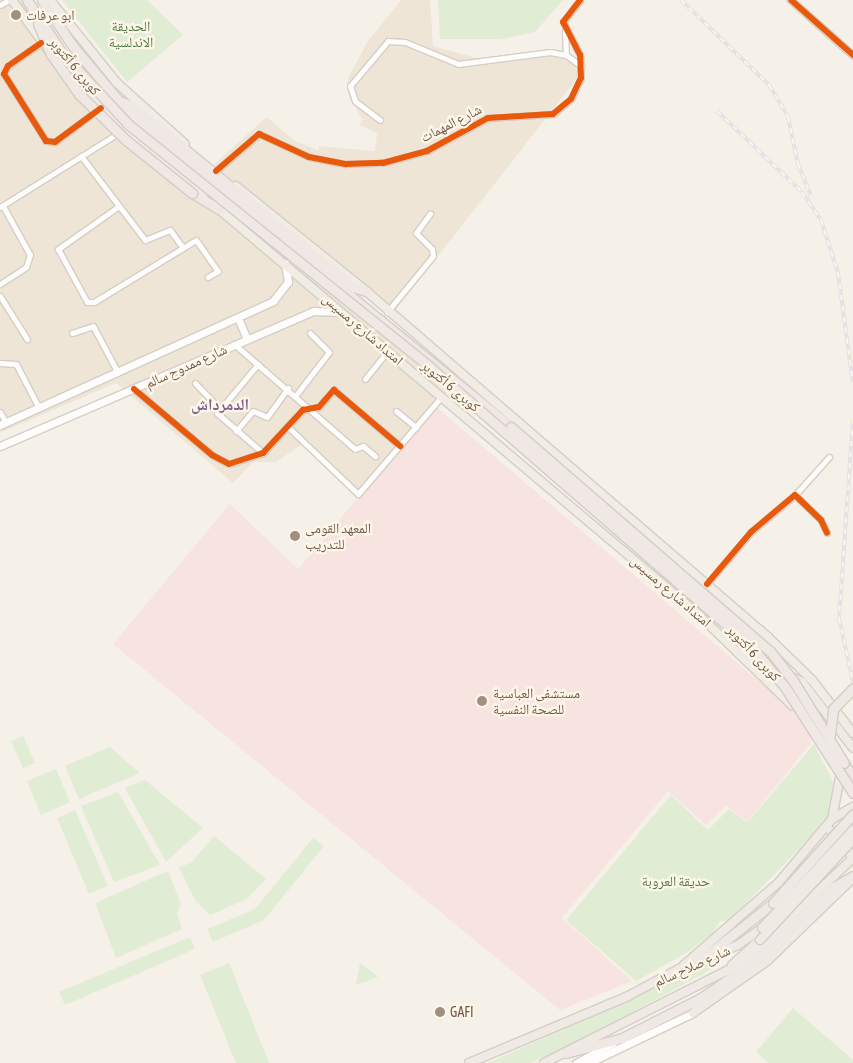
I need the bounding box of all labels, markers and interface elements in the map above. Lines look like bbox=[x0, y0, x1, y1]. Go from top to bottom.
place label: ابو عرفات bbox=[26, 7, 75, 23]
marker: ابو عرفات bbox=[10, 9, 22, 21]
park label: الحديقة الاندلسية bbox=[109, 18, 153, 50]
street label: كوبرى 6 أكتوبر bbox=[46, 33, 104, 99]
street label: شارع المهمات bbox=[418, 101, 484, 145]
street label: امتداد شارع رمسيس bbox=[319, 289, 407, 369]
street label: شارع ممدوح سالم bbox=[142, 340, 230, 392]
street label: كوبرى 6 أكتوبر bbox=[418, 357, 484, 415]
district label: الدمرداش bbox=[191, 394, 249, 414]
place label: المعهد القومى للتدريب bbox=[305, 520, 371, 552]
marker: المعهد القومى للتدريب bbox=[289, 530, 301, 542]
street label: امتداد شارع رمسيس bbox=[627, 551, 715, 631]
street label: كوبرى 6 أكتوبر bbox=[724, 621, 784, 685]
place label: مستشفى العباسية للصحة النفسية bbox=[493, 685, 580, 718]
marker: مستشفى العباسية للصحة النفسية bbox=[475, 694, 489, 708]
park label: حديقة العروبة bbox=[642, 873, 710, 889]
street label: شارع صلاح سالم bbox=[651, 942, 733, 990]
place label: GAFI bbox=[450, 1004, 473, 1020]
marker: GAFI bbox=[434, 1006, 446, 1018]

